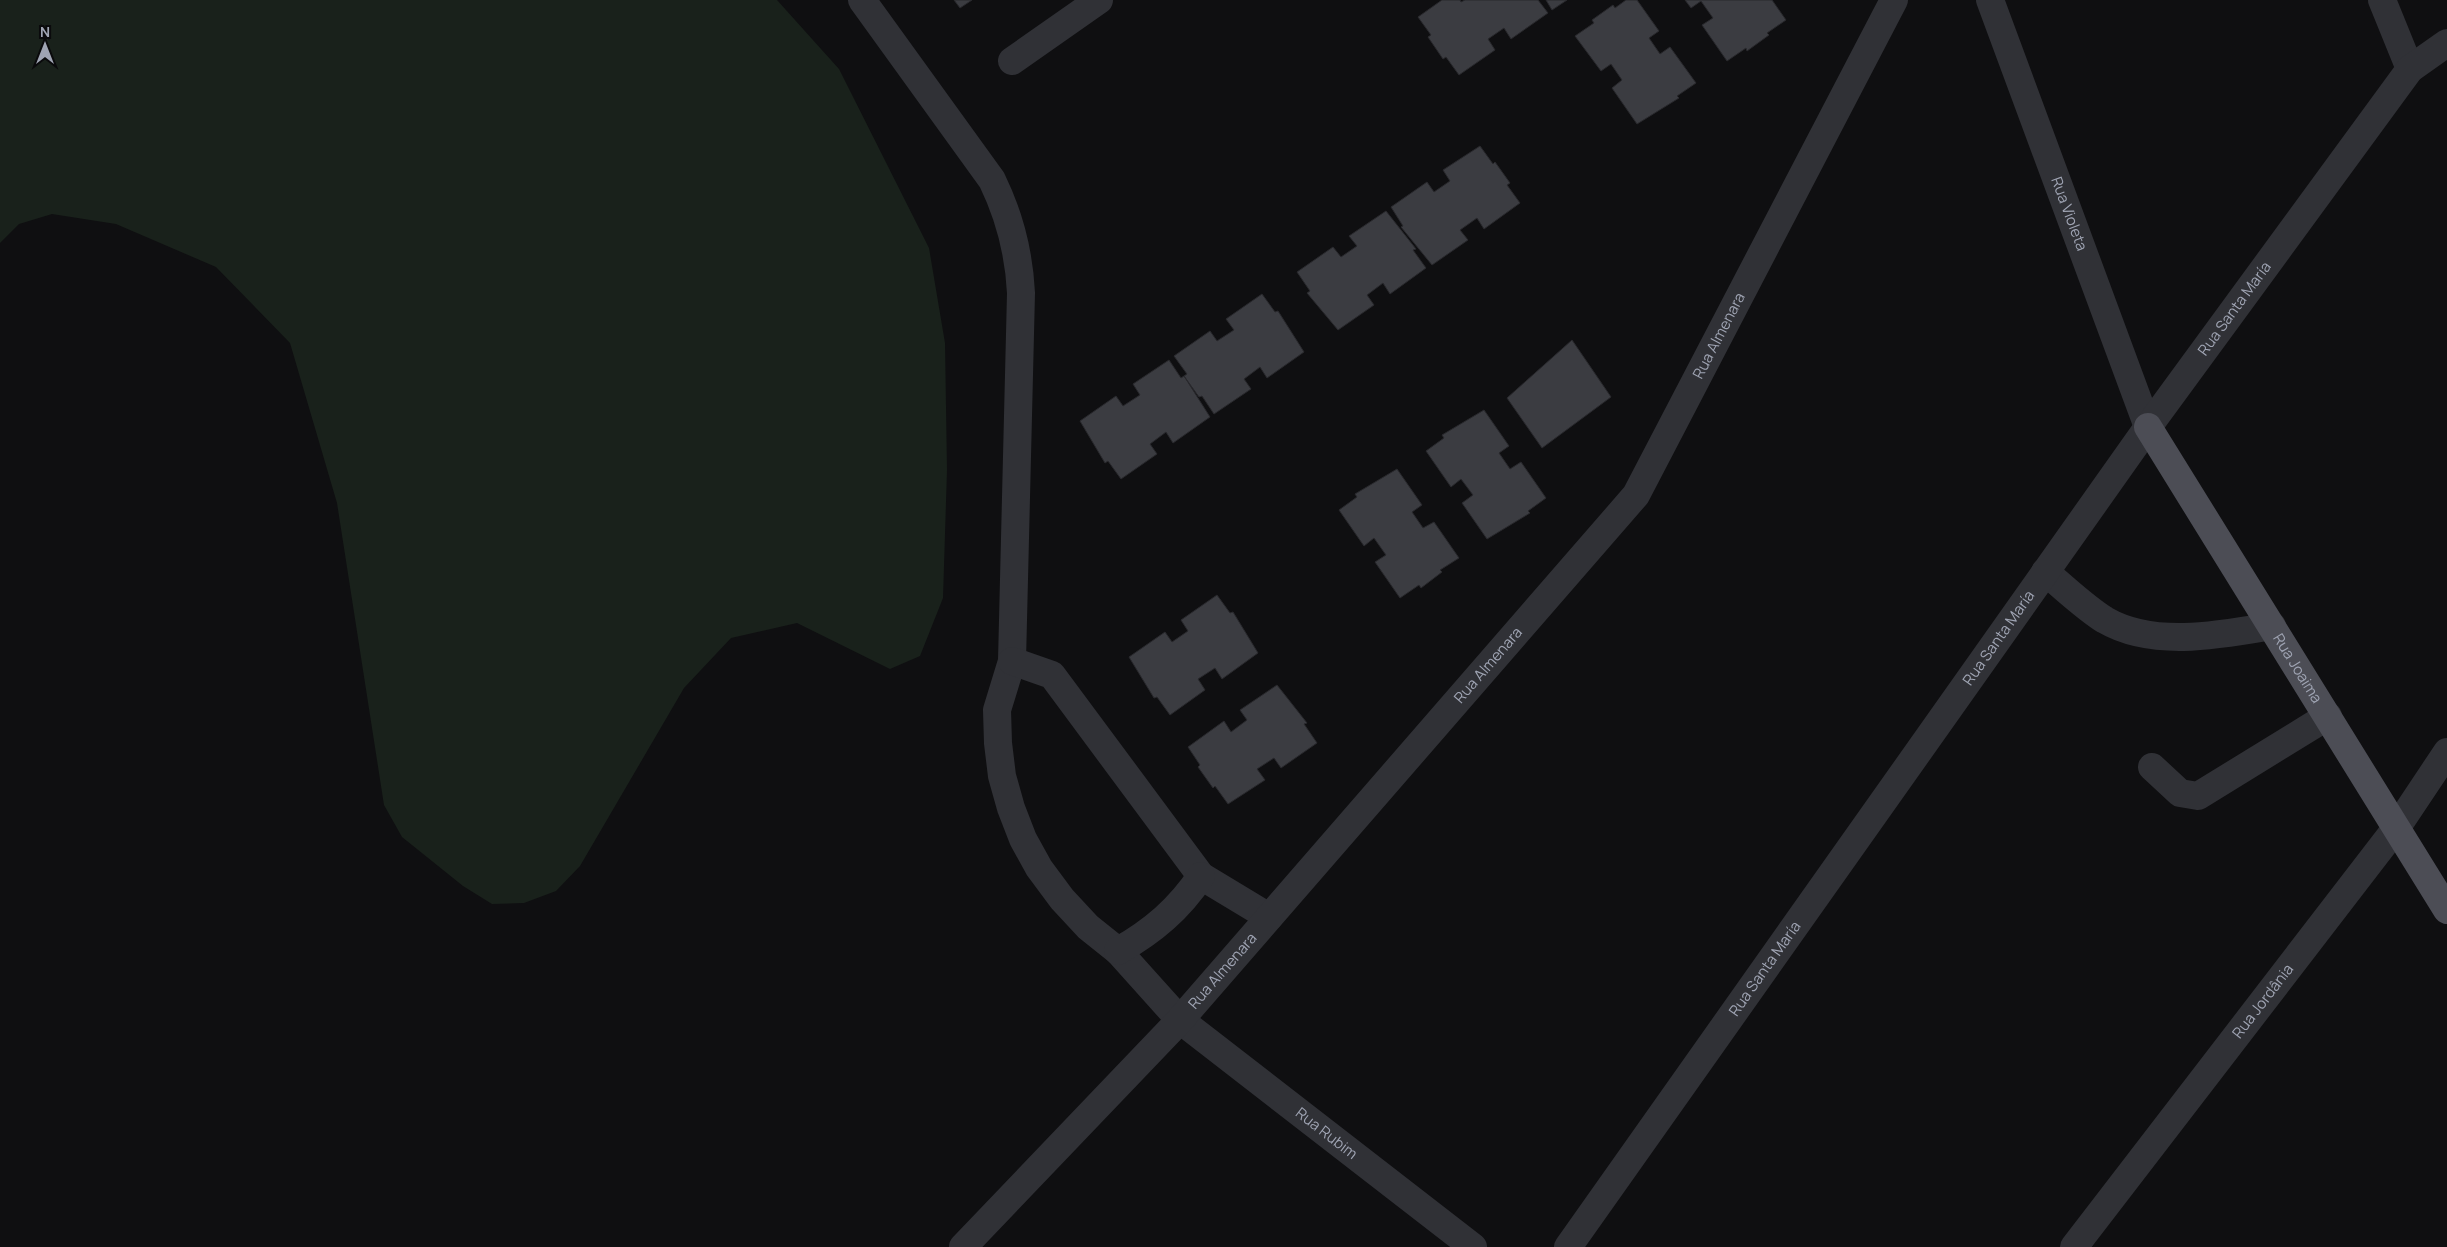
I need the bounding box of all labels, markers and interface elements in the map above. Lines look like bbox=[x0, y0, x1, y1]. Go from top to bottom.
north arrow bbox=[20, 20, 70, 70]
text: N bbox=[40, 22, 50, 41]
street label: Rua Violeta bbox=[2046, 174, 2093, 254]
street label: Rua Santa María bbox=[2193, 257, 2276, 360]
street label: Rua Almenara bbox=[1687, 289, 1750, 382]
street label: Rua Santa María bbox=[1958, 586, 2039, 689]
street label: Rua Almenara bbox=[1449, 622, 1527, 707]
street label: Rua Joaima bbox=[2268, 629, 2327, 707]
street label: Rua Santa María bbox=[1724, 917, 1805, 1020]
street label: Rua Almenara bbox=[1183, 928, 1261, 1013]
street label: Rua Jordânia bbox=[2227, 959, 2298, 1043]
street label: Rua Rubim bbox=[1291, 1102, 1362, 1164]

